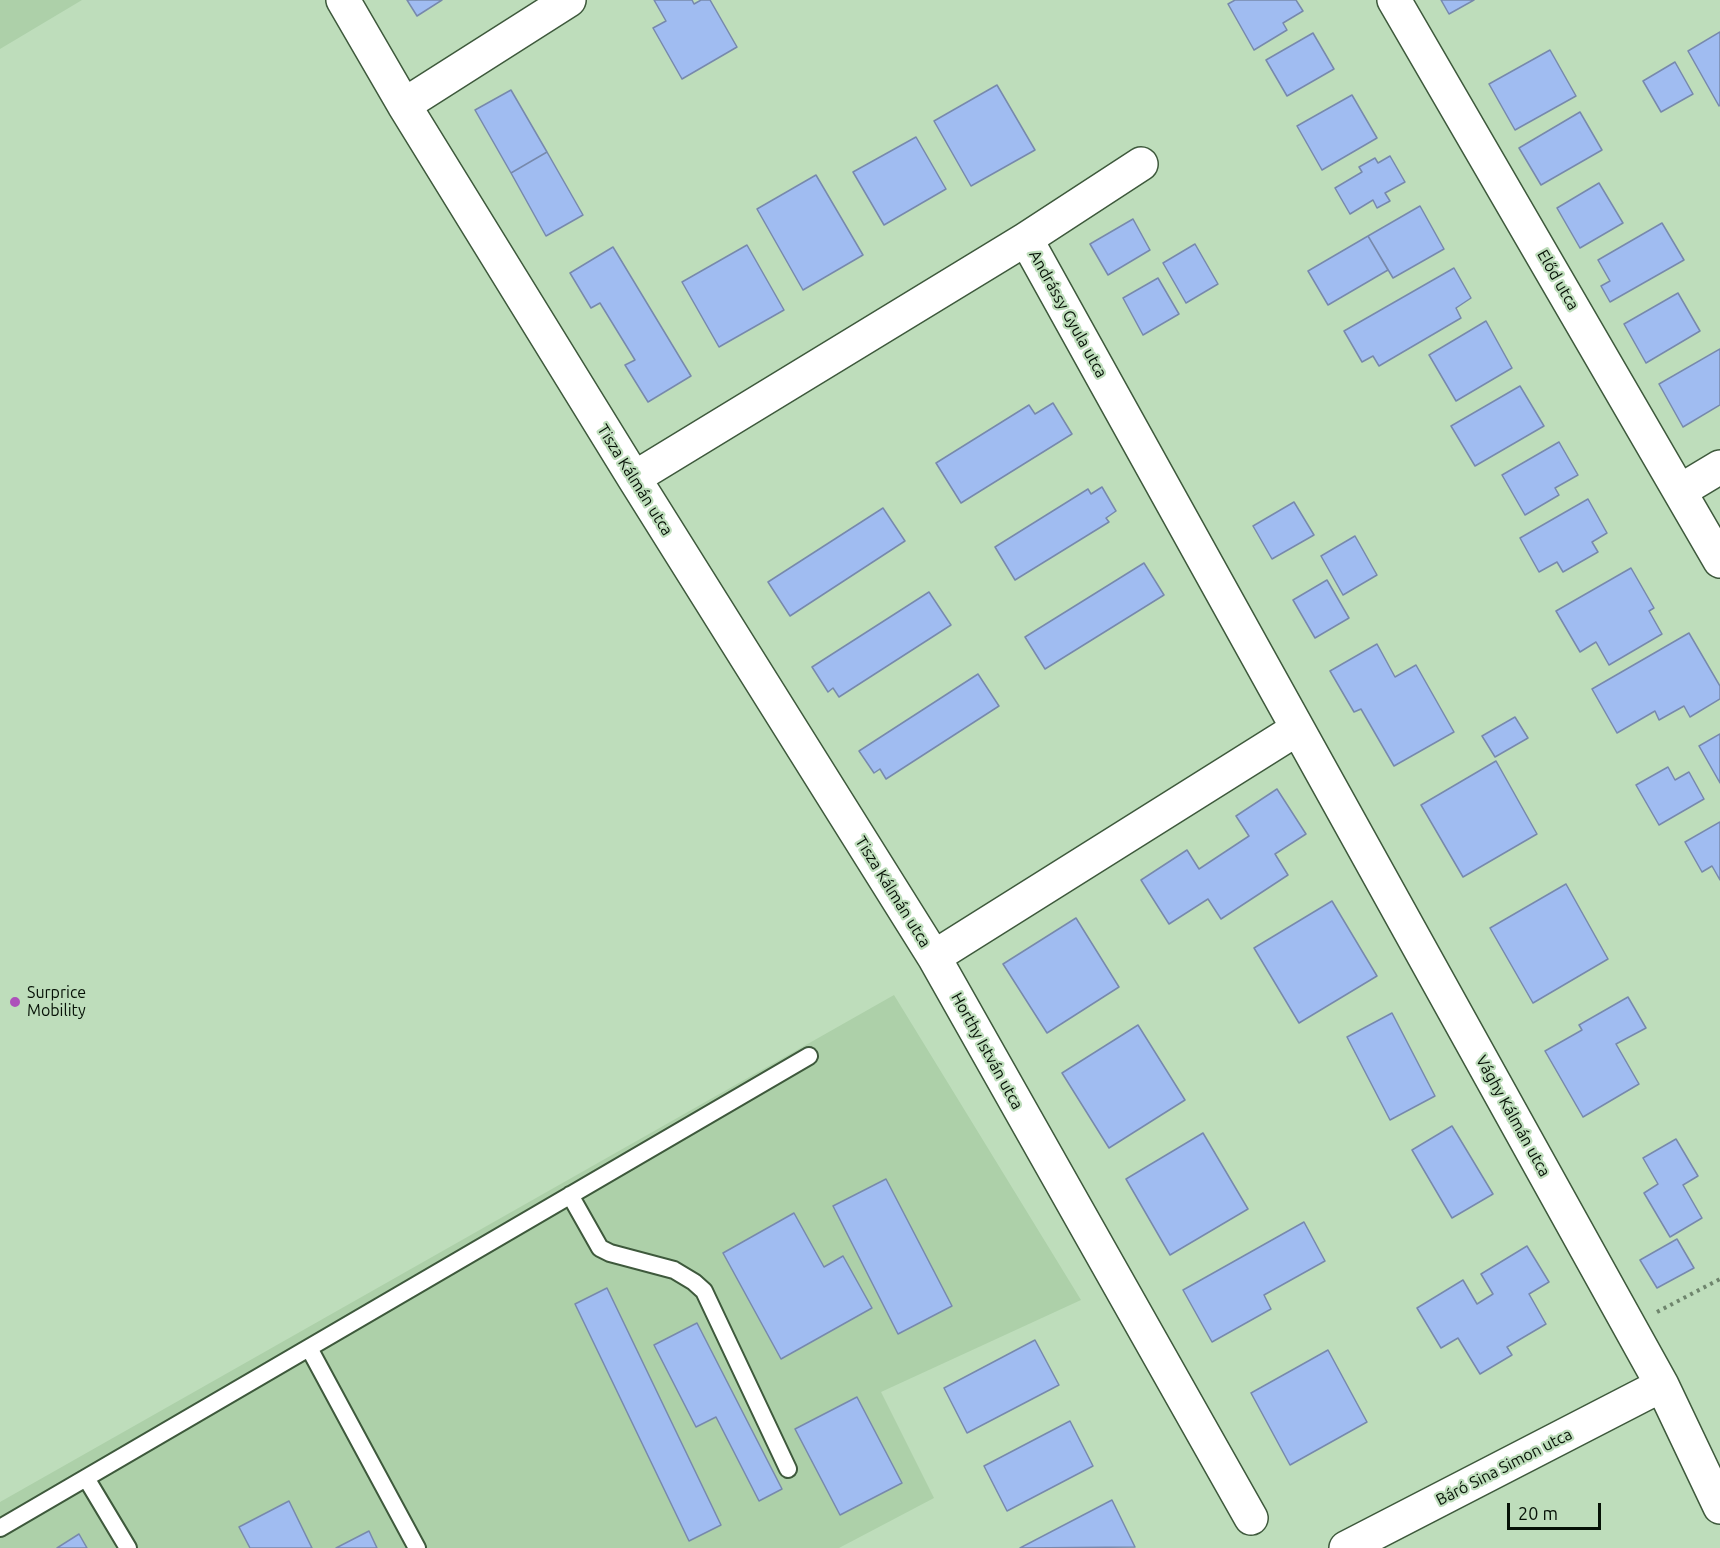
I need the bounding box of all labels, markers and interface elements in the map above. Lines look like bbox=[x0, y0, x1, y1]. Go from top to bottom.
street label: Előd utca bbox=[1533, 246, 1583, 314]
street label: Andrássy Gyula utca bbox=[1025, 247, 1111, 381]
street label: Tisza Kálmán utca bbox=[593, 421, 677, 539]
street label: Tisza Kálmán utca bbox=[851, 833, 935, 951]
place label: Surprice Mobility bbox=[27, 983, 86, 1021]
street label: Horthy István utca bbox=[947, 989, 1027, 1113]
marker: Surprice Mobility bbox=[8, 995, 22, 1009]
street label: Vághy Kálmán utca bbox=[1472, 1052, 1554, 1180]
street label: Báró Sina Simon utca bbox=[1433, 1424, 1575, 1510]
scale bar bbox=[1510, 1491, 1604, 1529]
text: 20 m bbox=[1518, 1503, 1558, 1523]

